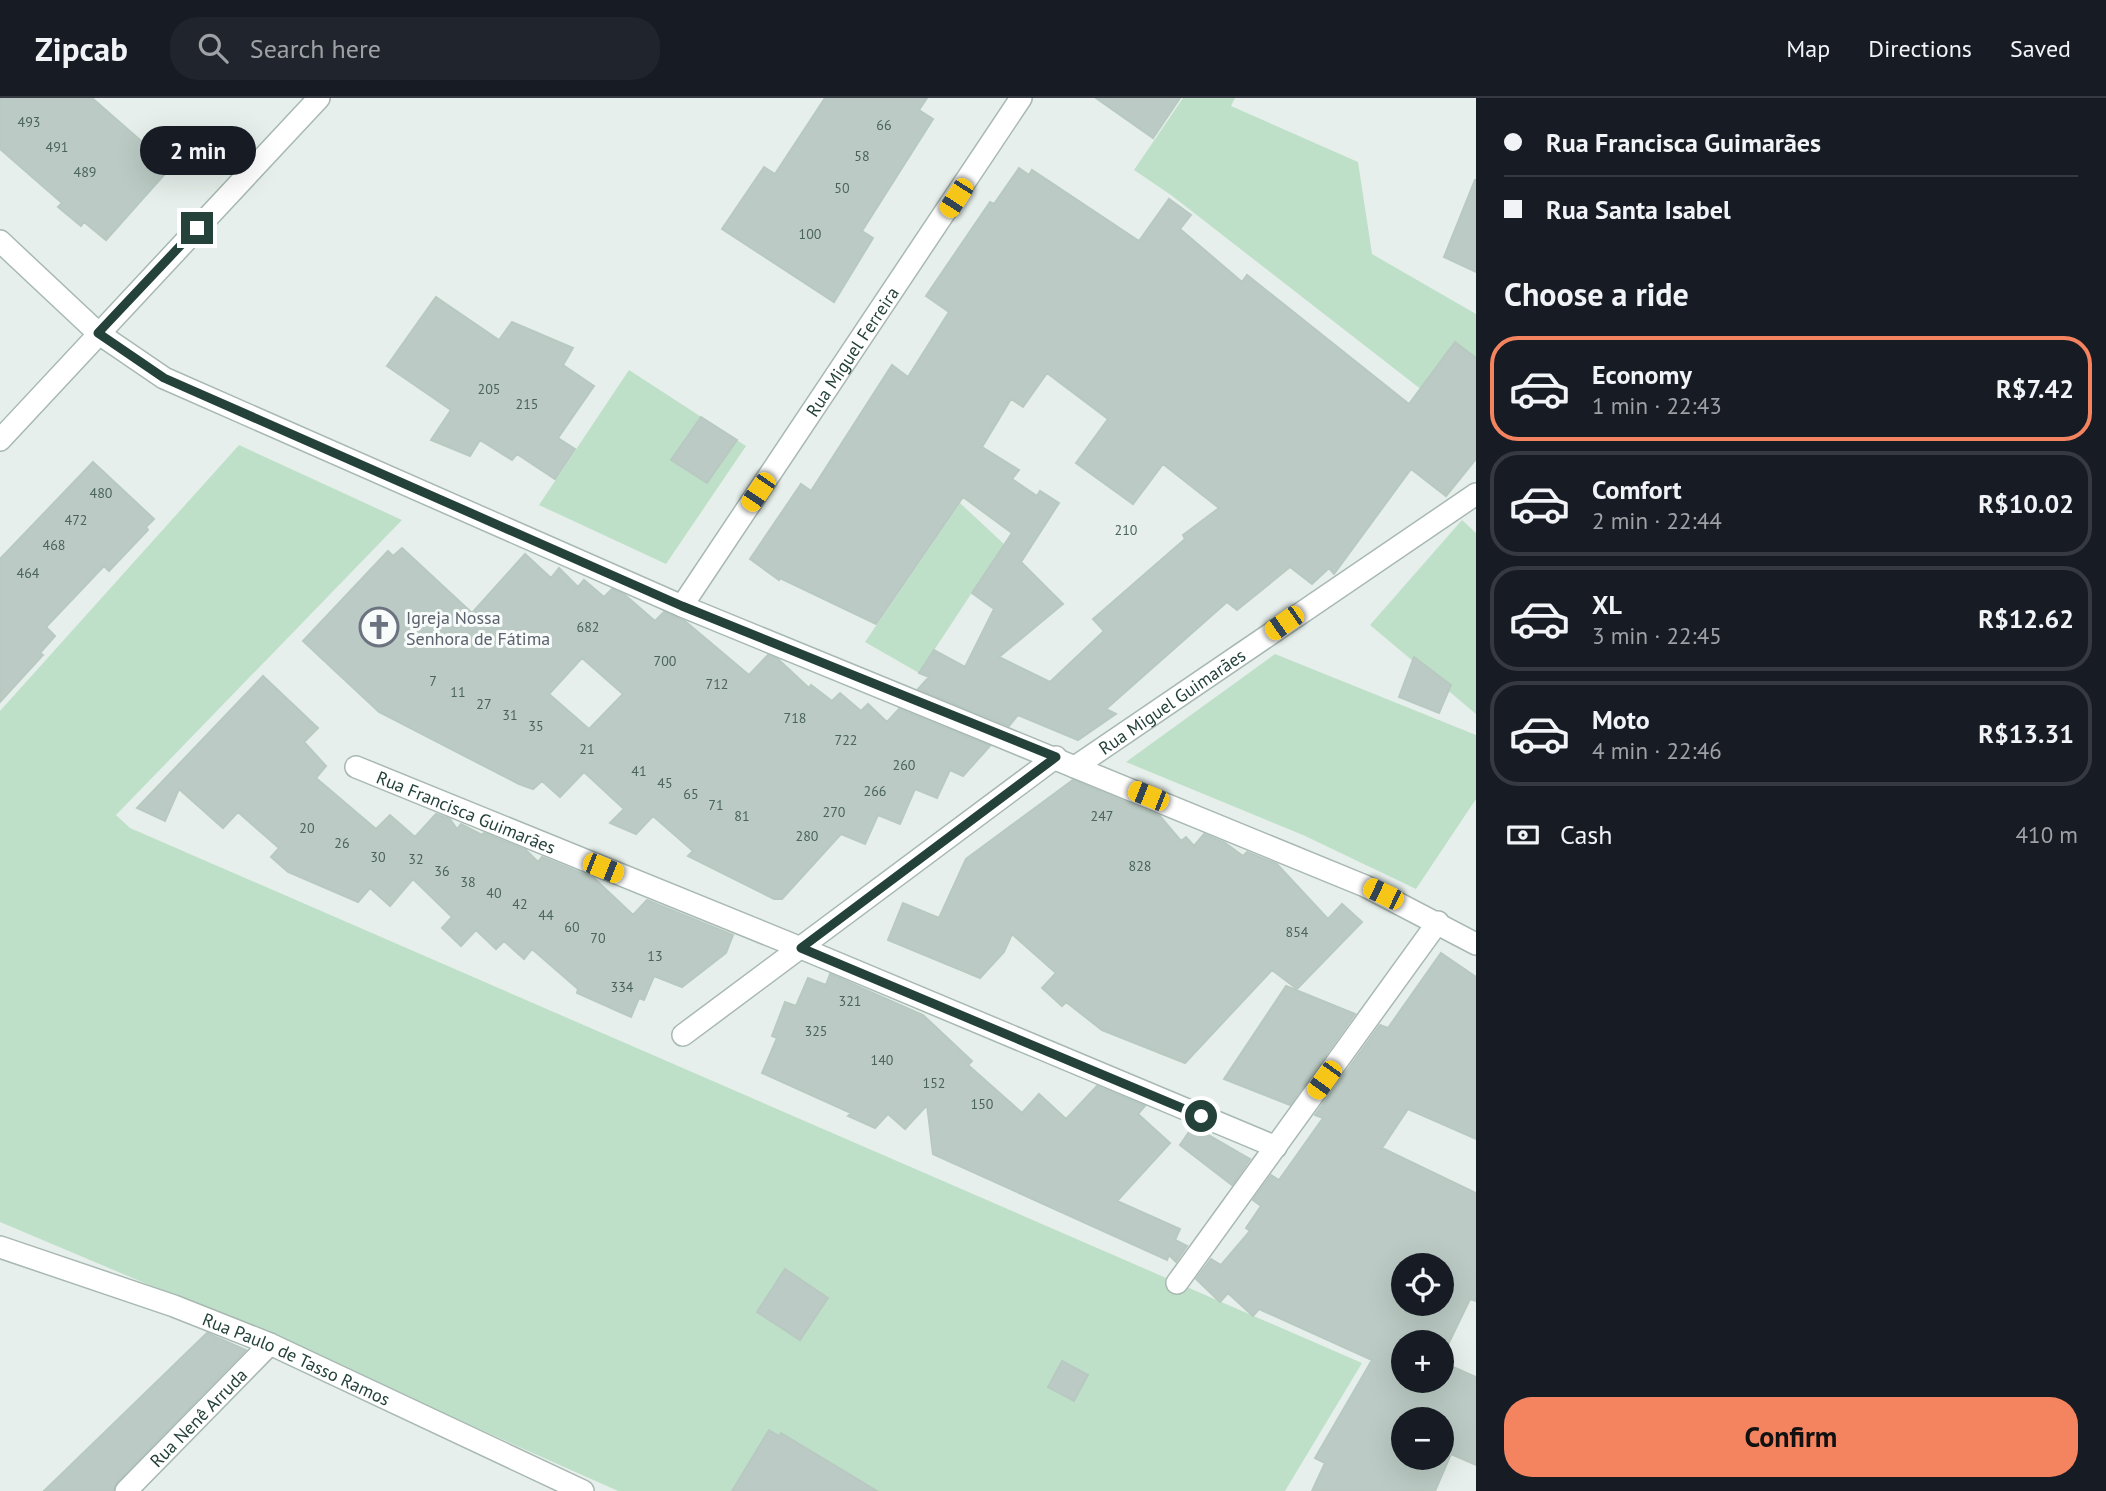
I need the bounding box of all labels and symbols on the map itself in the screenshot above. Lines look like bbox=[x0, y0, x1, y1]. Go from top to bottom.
house number: 493 bbox=[18, 113, 40, 131]
house number: 66 bbox=[876, 116, 892, 134]
callout: 2 min bbox=[139, 127, 255, 176]
house number: 491 bbox=[46, 138, 68, 156]
house number: 58 bbox=[854, 147, 870, 165]
house number: 489 bbox=[74, 163, 96, 181]
car bbox=[936, 175, 977, 221]
house number: 50 bbox=[834, 179, 850, 197]
route end bbox=[181, 212, 213, 244]
house number: 100 bbox=[799, 225, 822, 243]
street label: Rua Miguel Ferreira bbox=[800, 282, 903, 421]
house number: 205 bbox=[478, 380, 500, 398]
house number: 215 bbox=[516, 395, 538, 413]
car bbox=[738, 469, 779, 515]
house number: 480 bbox=[90, 484, 113, 502]
house number: 472 bbox=[65, 511, 87, 529]
house number: 210 bbox=[1115, 521, 1138, 539]
house number: 468 bbox=[43, 536, 65, 554]
house number: 464 bbox=[17, 564, 40, 582]
car bbox=[1261, 602, 1308, 644]
church icon: Igreja Nossa Senhora de Fátima bbox=[358, 606, 400, 648]
place label: Igreja Nossa Senhora de Fátima bbox=[406, 606, 550, 650]
house number: 682 bbox=[577, 618, 599, 636]
street label: Rua Miguel Guimarães bbox=[1094, 643, 1250, 759]
house number: 700 bbox=[654, 652, 677, 670]
house number: 7 bbox=[429, 672, 437, 690]
house number: 712 bbox=[706, 675, 728, 693]
house number: 11 bbox=[450, 683, 466, 701]
house number: 27 bbox=[476, 695, 492, 713]
house number: 31 bbox=[502, 706, 518, 724]
house number: 718 bbox=[784, 709, 806, 727]
house number: 35 bbox=[528, 717, 544, 735]
house number: 722 bbox=[835, 731, 857, 749]
house number: 21 bbox=[579, 740, 595, 758]
house number: 260 bbox=[893, 756, 916, 774]
house number: 41 bbox=[631, 762, 647, 780]
street label: Rua Francisca Guimarães bbox=[373, 765, 559, 859]
house number: 45 bbox=[657, 774, 673, 792]
car bbox=[1125, 778, 1172, 814]
house number: 266 bbox=[864, 782, 886, 800]
house number: 65 bbox=[683, 785, 699, 803]
house number: 71 bbox=[708, 796, 724, 814]
house number: 270 bbox=[823, 803, 846, 821]
house number: 81 bbox=[734, 807, 750, 825]
house number: 247 bbox=[1091, 807, 1113, 825]
house number: 20 bbox=[299, 819, 315, 837]
house number: 280 bbox=[796, 827, 819, 845]
house number: 26 bbox=[334, 834, 350, 852]
house number: 30 bbox=[370, 848, 386, 866]
house number: 32 bbox=[408, 850, 424, 868]
car bbox=[580, 850, 627, 886]
house number: 828 bbox=[1129, 857, 1151, 875]
house number: 36 bbox=[434, 862, 450, 880]
house number: 38 bbox=[460, 873, 476, 891]
car bbox=[1360, 875, 1407, 913]
house number: 40 bbox=[486, 884, 502, 902]
house number: 42 bbox=[512, 895, 528, 913]
house number: 44 bbox=[538, 906, 554, 924]
house number: 60 bbox=[564, 918, 580, 936]
house number: 854 bbox=[1286, 923, 1309, 941]
house number: 70 bbox=[590, 929, 606, 947]
house number: 13 bbox=[647, 947, 663, 965]
house number: 334 bbox=[611, 978, 634, 996]
house number: 321 bbox=[839, 992, 861, 1010]
house number: 325 bbox=[805, 1022, 827, 1040]
house number: 140 bbox=[871, 1051, 894, 1069]
car bbox=[1304, 1057, 1345, 1103]
house number: 152 bbox=[923, 1074, 945, 1092]
house number: 150 bbox=[971, 1095, 994, 1113]
route start bbox=[1185, 1100, 1217, 1132]
street label: Rua Paulo de Tasso Ramos bbox=[199, 1307, 394, 1410]
street label: Rua Nenê Arruda bbox=[145, 1363, 252, 1472]

